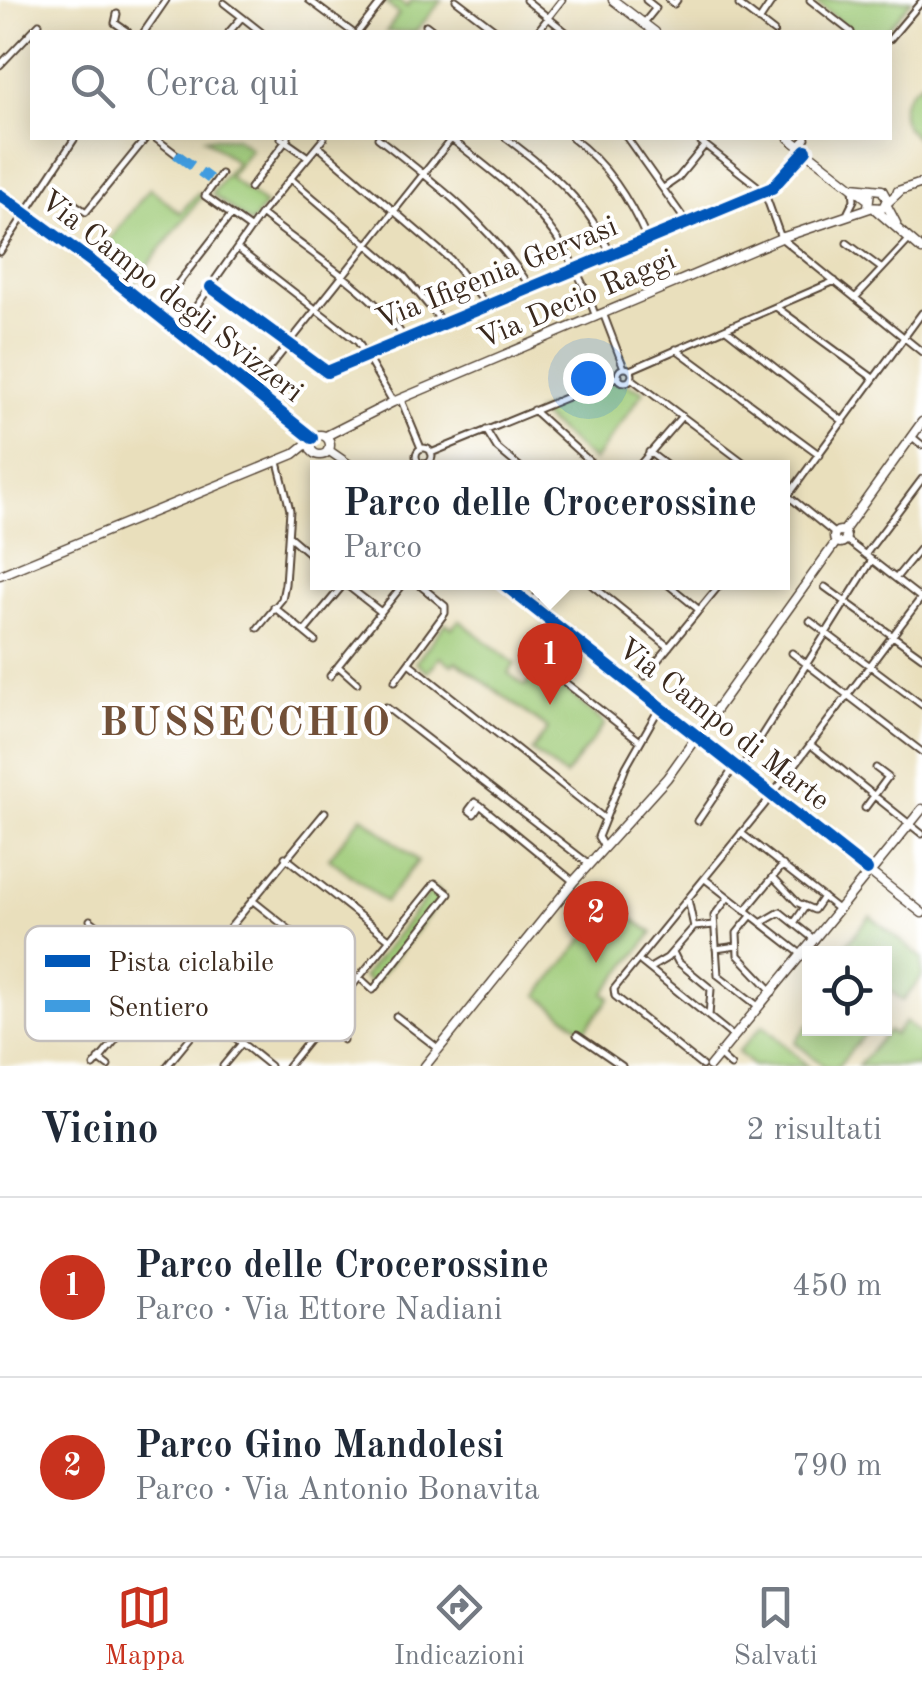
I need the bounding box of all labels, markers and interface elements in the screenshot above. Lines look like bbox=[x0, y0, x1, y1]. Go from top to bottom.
search box bbox=[30, 30, 892, 140]
icon: search bbox=[65, 58, 120, 113]
text: Cerca qui bbox=[145, 66, 299, 104]
street label: Via Campo degli Svizzeri bbox=[34, 185, 308, 409]
street label: Via Ifigenia Gervasi bbox=[372, 212, 622, 336]
street label: Via Decio Raggi bbox=[474, 245, 680, 355]
your location bbox=[563, 353, 614, 404]
popup bbox=[310, 460, 790, 590]
text: Parco delle Crocerossine bbox=[343, 486, 757, 524]
text: Parco bbox=[343, 533, 422, 565]
pin: 1 bbox=[518, 622, 582, 705]
street label: Via Campo di Marte bbox=[612, 633, 834, 817]
district label: BUSSECCHIO bbox=[99, 705, 393, 745]
pin: 2 bbox=[564, 880, 628, 963]
legend bbox=[25, 926, 355, 1041]
map controls bbox=[802, 946, 892, 1036]
button: locate bbox=[802, 946, 892, 1036]
text: Pista ciclabile bbox=[108, 950, 274, 978]
text: Sentiero bbox=[108, 995, 209, 1023]
text: Vicino bbox=[40, 1110, 159, 1152]
text: 2 risultati bbox=[746, 1115, 882, 1147]
text: Parco delle Crocerossine bbox=[135, 1248, 549, 1286]
text: 1 bbox=[63, 1271, 82, 1303]
text: 450 m bbox=[792, 1271, 882, 1303]
text: Parco · Via Ettore Nadiani bbox=[135, 1295, 502, 1327]
text: Parco Gino Mandolesi bbox=[135, 1428, 504, 1466]
text: 2 bbox=[63, 1451, 82, 1483]
text: 790 m bbox=[792, 1451, 882, 1483]
text: Parco · Via Antonio Bonavita bbox=[135, 1475, 540, 1507]
tab: Mappa bbox=[105, 1580, 185, 1675]
tab: Indicazioni bbox=[394, 1580, 525, 1675]
tab: Salvati bbox=[734, 1580, 817, 1675]

